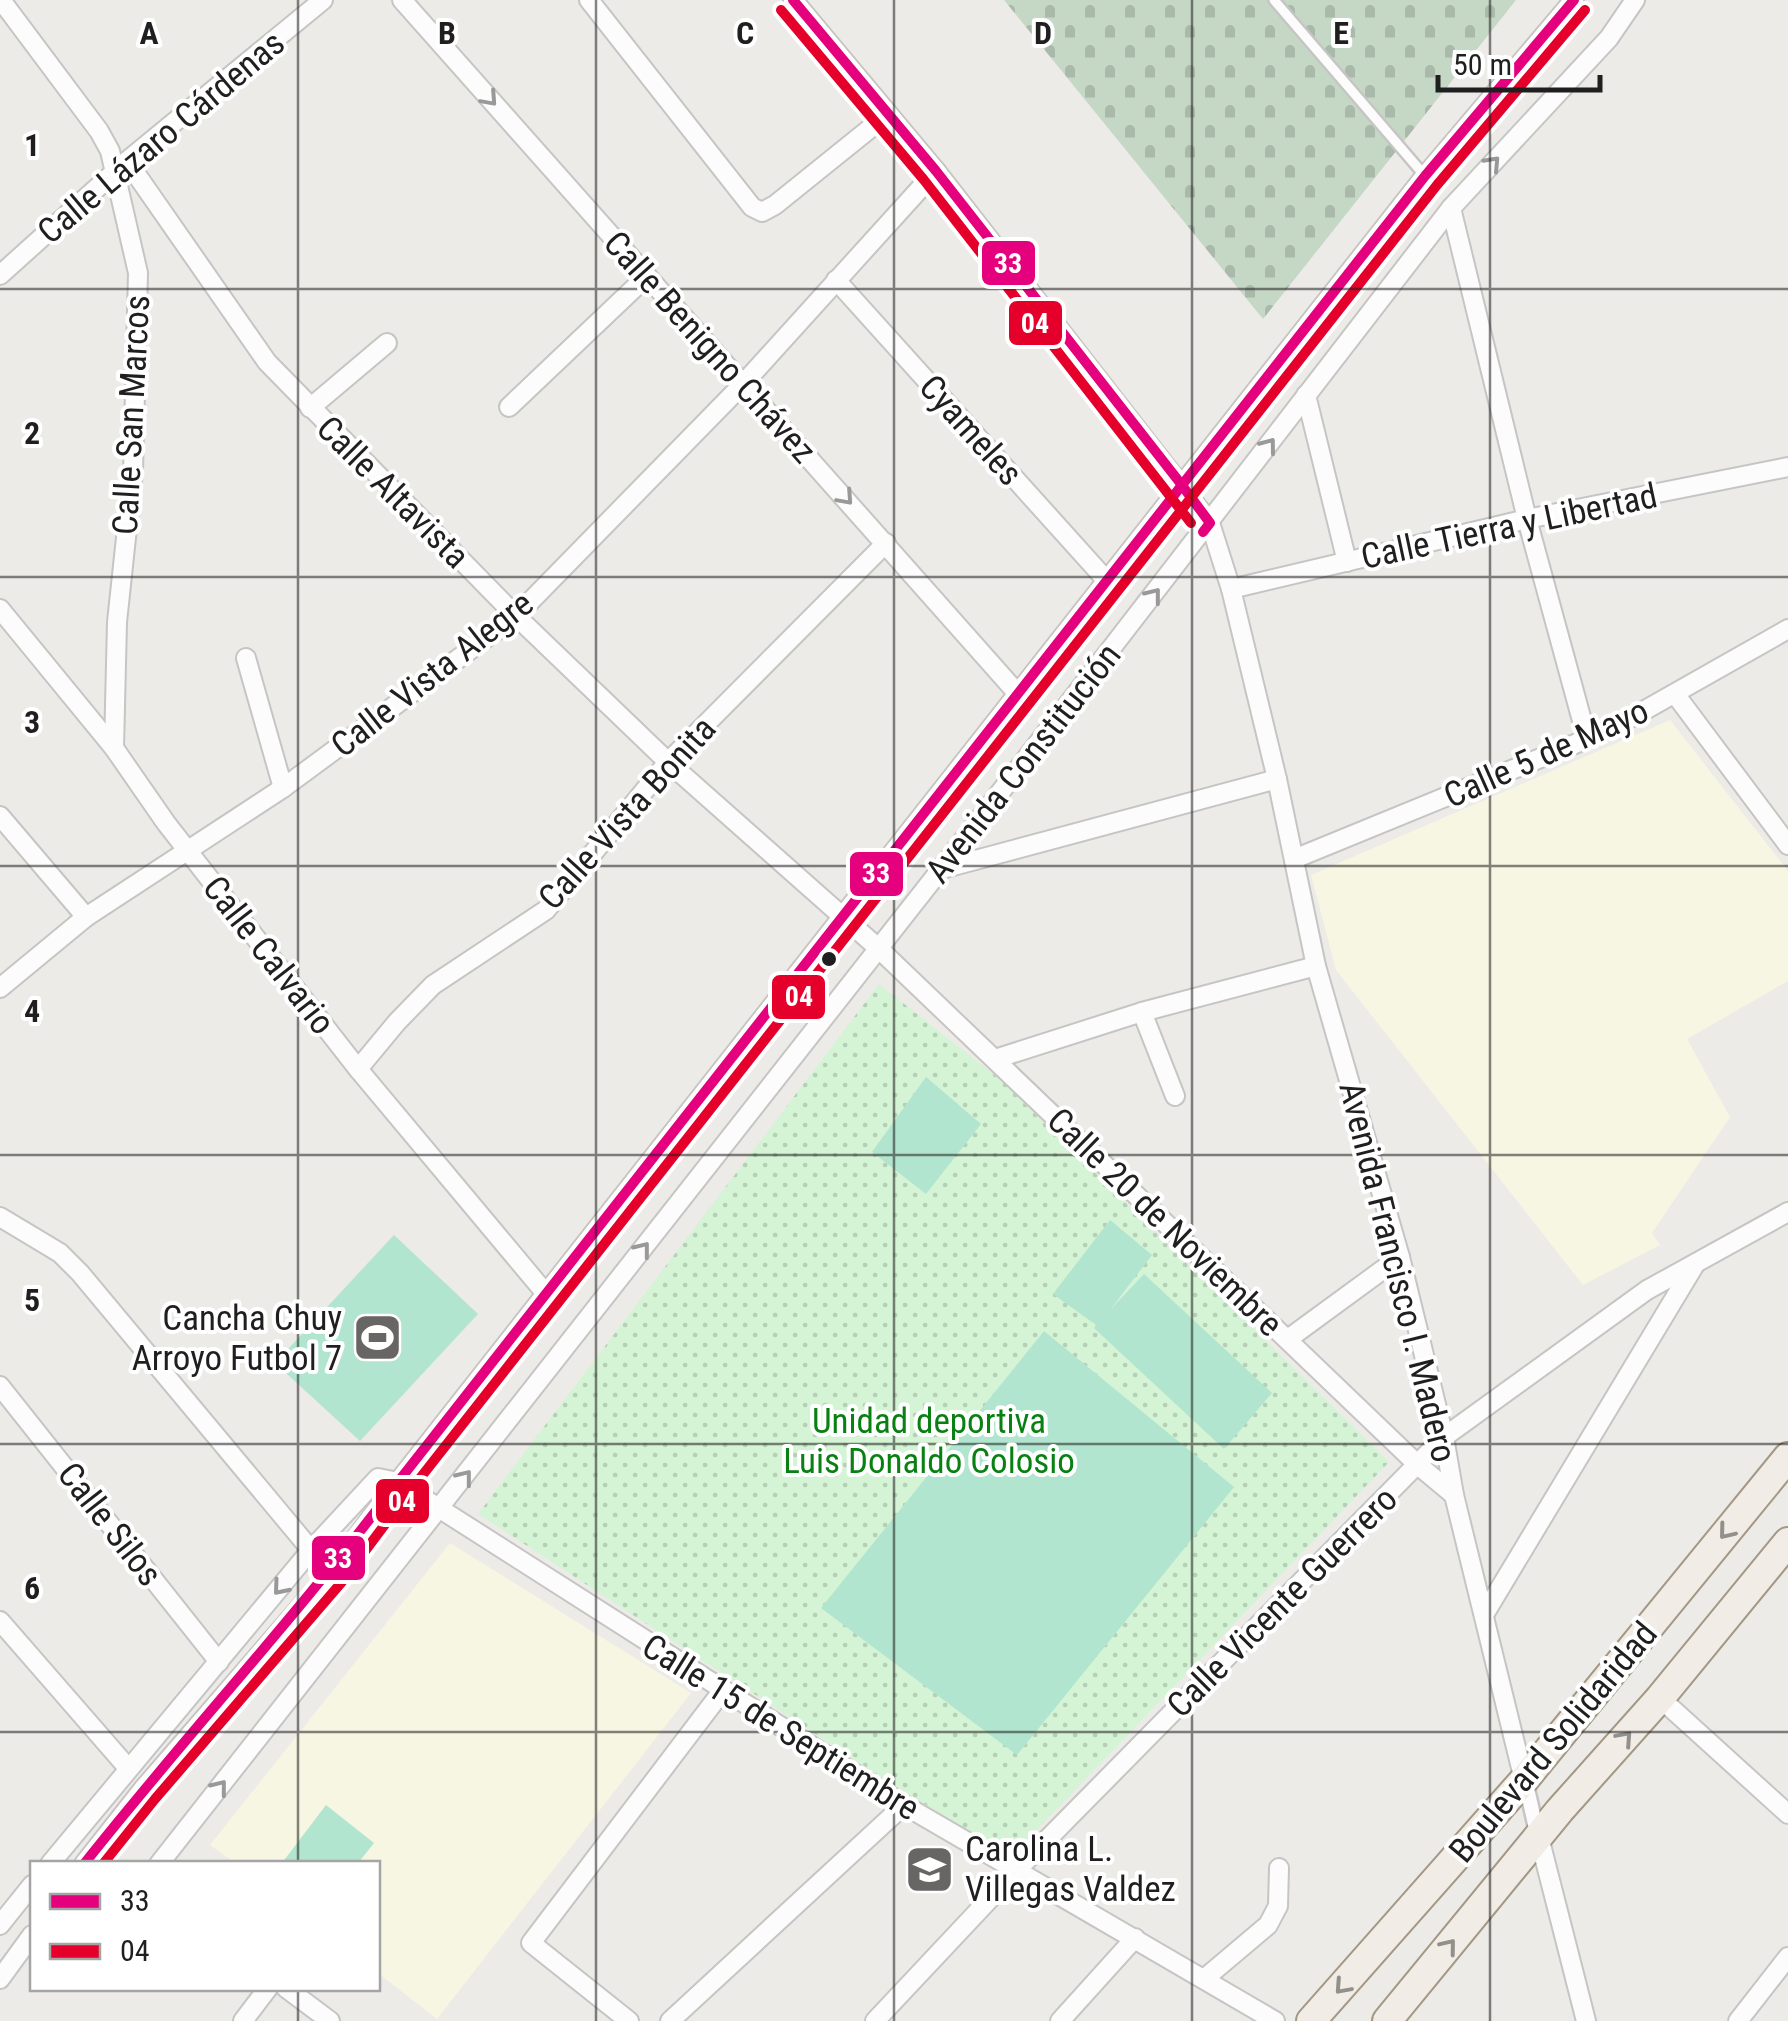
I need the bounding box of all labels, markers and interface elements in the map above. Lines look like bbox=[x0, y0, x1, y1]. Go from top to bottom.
text: A bbox=[139, 14, 159, 52]
text: B bbox=[438, 14, 456, 52]
text: C bbox=[736, 14, 754, 52]
text: D bbox=[1034, 14, 1052, 52]
text: E bbox=[1333, 14, 1349, 52]
street label: Calle Lázaro Cárdenas bbox=[30, 22, 293, 252]
scale bar bbox=[1438, 30, 1600, 92]
text: 50 m bbox=[1453, 47, 1512, 82]
one-way arrow bbox=[478, 87, 496, 106]
text: 1 bbox=[24, 126, 40, 164]
one-way arrow bbox=[1481, 156, 1499, 175]
street label: Calle Benigno Chávez bbox=[595, 223, 824, 471]
line badge: 33 bbox=[980, 239, 1037, 287]
text: 33 bbox=[994, 247, 1022, 280]
street label: Calle San Marcos bbox=[105, 294, 158, 536]
line badge: 04 bbox=[1007, 299, 1064, 347]
text: 04 bbox=[1021, 307, 1049, 340]
street label: Cyameles bbox=[911, 367, 1031, 494]
street label: Calle Altavista bbox=[308, 408, 477, 577]
text: 2 bbox=[24, 414, 40, 452]
one-way arrow bbox=[1257, 438, 1274, 456]
street label: Calle Tierra y Libertad bbox=[1357, 475, 1661, 578]
one-way arrow bbox=[834, 486, 852, 505]
street label: Calle Vista Alegre bbox=[323, 583, 541, 766]
one-way arrow bbox=[1142, 588, 1159, 606]
street label: Avenida Constitución bbox=[917, 636, 1130, 891]
street label: Calle 5 de Mayo bbox=[1438, 690, 1655, 817]
text: 3 bbox=[24, 703, 40, 741]
street label: Calle Vista Bonita bbox=[530, 709, 724, 918]
line badge: 33 bbox=[848, 850, 905, 898]
text: 33 bbox=[862, 857, 890, 890]
street label: Calle Calvario bbox=[194, 868, 343, 1043]
unlabelled marker bbox=[819, 949, 839, 969]
line badge: 04 bbox=[770, 973, 827, 1021]
text: 04 bbox=[785, 980, 813, 1013]
text: 4 bbox=[24, 992, 40, 1030]
street label: Avenida Francisco I. Madero bbox=[1330, 1078, 1465, 1467]
street label: Calle 20 de Noviembre bbox=[1039, 1100, 1290, 1345]
one-way arrow bbox=[631, 1242, 648, 1260]
text: 5 bbox=[24, 1281, 40, 1319]
place label: Cancha Chuy Arroyo Futbol 7 bbox=[132, 1298, 342, 1379]
sports icon: Cancha Chuy Arroyo Futbol 7 bbox=[351, 1312, 403, 1364]
park label: Unidad deportiva Luis Donaldo Colosio bbox=[783, 1401, 1075, 1482]
street label: Calle Silos bbox=[49, 1455, 170, 1594]
one-way arrow bbox=[453, 1470, 470, 1488]
line badge: 04 bbox=[374, 1477, 431, 1525]
street label: Calle Vicente Guerrero bbox=[1159, 1479, 1406, 1726]
text: 04 bbox=[388, 1485, 416, 1518]
one-way arrow bbox=[1720, 1521, 1738, 1539]
line badge: 33 bbox=[310, 1534, 367, 1582]
text: 33 bbox=[324, 1542, 352, 1575]
text: 6 bbox=[24, 1569, 40, 1607]
one-way arrow bbox=[274, 1576, 292, 1594]
street label: Boulevard Solidaridad bbox=[1441, 1614, 1666, 1871]
street label: Calle 15 de Septiembre bbox=[635, 1626, 927, 1829]
one-way arrow bbox=[1613, 1731, 1631, 1750]
one-way arrow bbox=[208, 1780, 226, 1798]
place label: Carolina L. Villegas Valdez bbox=[965, 1829, 1176, 1910]
school or university icon: Carolina L. Villegas Valdez bbox=[904, 1843, 956, 1895]
legend bbox=[30, 1861, 380, 1991]
text: 33 bbox=[120, 1883, 150, 1918]
text: 04 bbox=[120, 1933, 150, 1968]
one-way arrow bbox=[1438, 1939, 1456, 1957]
one-way arrow bbox=[1335, 1975, 1353, 1994]

